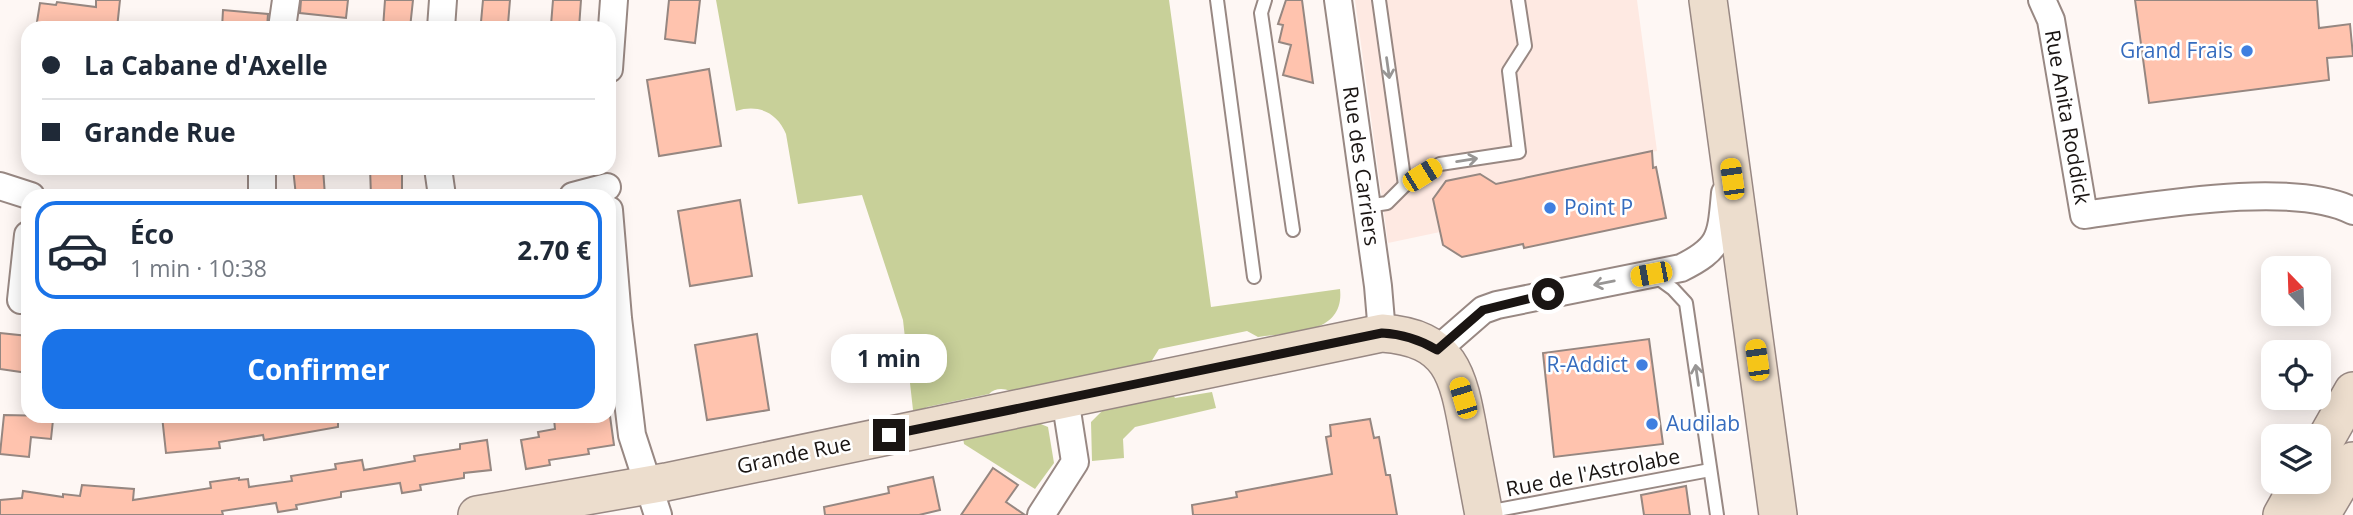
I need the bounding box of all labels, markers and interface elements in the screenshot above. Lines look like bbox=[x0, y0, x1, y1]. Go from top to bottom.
street label: Rue Anita Roddick bbox=[2039, 27, 2097, 206]
place label: Grand Frais bbox=[2120, 36, 2233, 64]
marker: Grand Frais bbox=[2239, 43, 2255, 59]
text: La Cabane d'Axelle bbox=[84, 47, 328, 83]
one-way arrow bbox=[1382, 56, 1395, 78]
street label: Rue des Carriers bbox=[1337, 84, 1387, 247]
text: Grande Rue bbox=[84, 114, 236, 150]
one-way arrow bbox=[1455, 153, 1478, 166]
car bbox=[1399, 155, 1446, 195]
car bbox=[1719, 157, 1746, 201]
place label: Point P bbox=[1564, 193, 1633, 221]
marker: Point P bbox=[1542, 200, 1558, 216]
text: Éco bbox=[130, 216, 174, 252]
icon: car bbox=[46, 219, 109, 282]
text: 2.70 € bbox=[517, 232, 591, 268]
text: 1 min · 10:38 bbox=[130, 252, 267, 284]
north arrow bbox=[2261, 256, 2331, 326]
map controls bbox=[2261, 256, 2331, 494]
car bbox=[1629, 260, 1674, 288]
one-way arrow bbox=[1593, 277, 1616, 290]
route start bbox=[1532, 278, 1564, 310]
button: Confirmer bbox=[42, 329, 595, 409]
callout: 1 min bbox=[831, 334, 947, 382]
car bbox=[1744, 338, 1771, 382]
button: locate bbox=[2261, 340, 2331, 410]
text: 1 min bbox=[857, 342, 921, 374]
place label: R-Addict bbox=[1546, 350, 1628, 378]
marker: R-Addict bbox=[1634, 357, 1650, 373]
one-way arrow bbox=[1690, 364, 1703, 386]
car bbox=[1447, 375, 1480, 421]
place label: Audilab bbox=[1666, 409, 1740, 437]
marker: Audilab bbox=[1644, 416, 1660, 432]
route end bbox=[873, 419, 905, 451]
button: layers bbox=[2261, 424, 2331, 494]
street label: Grande Rue bbox=[734, 428, 854, 480]
street label: Rue de l'Astrolabe bbox=[1503, 441, 1682, 503]

